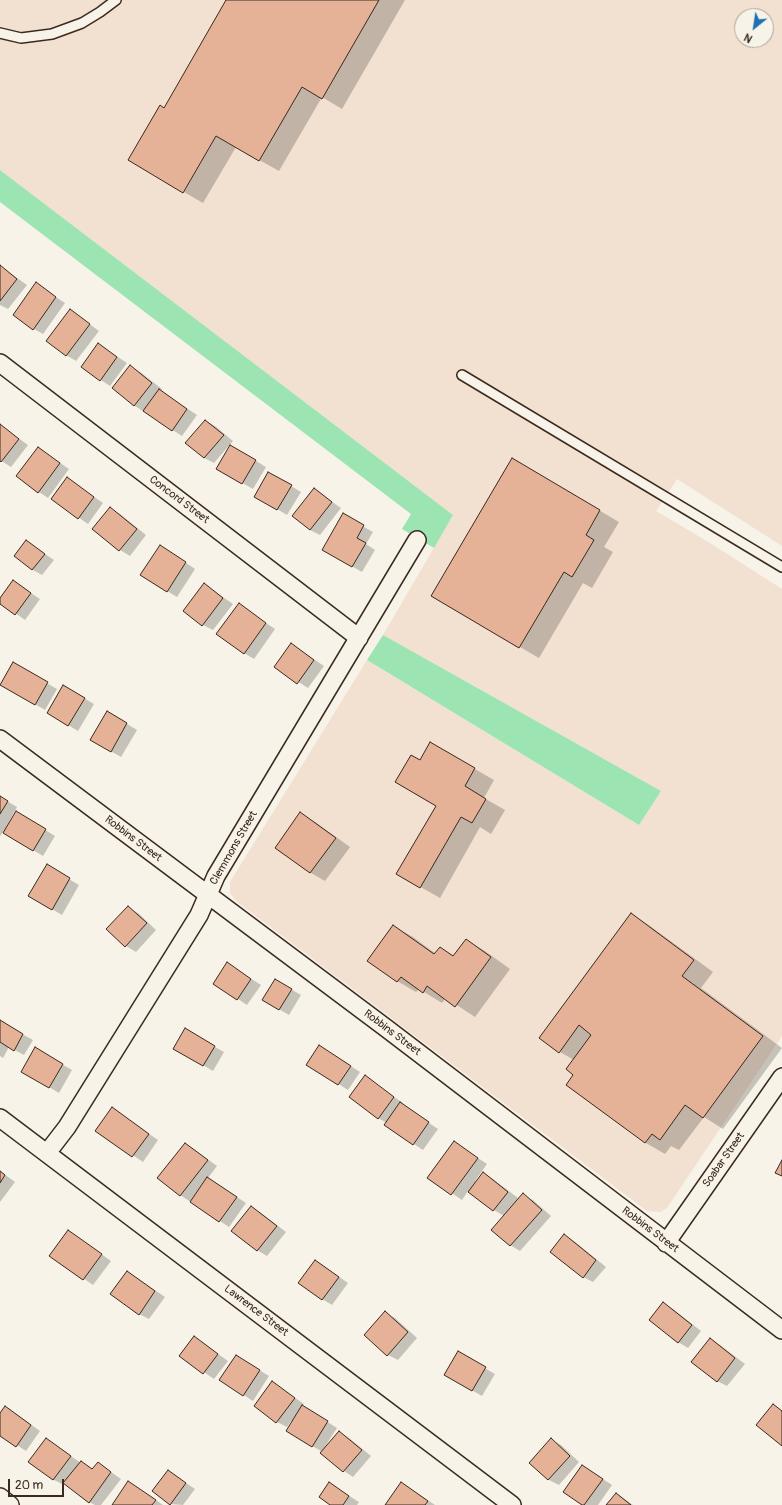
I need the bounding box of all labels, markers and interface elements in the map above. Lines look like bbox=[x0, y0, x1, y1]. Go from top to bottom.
north arrow bbox=[734, 8, 774, 48]
text: N bbox=[742, 30, 755, 45]
street label: Concord Street bbox=[146, 473, 212, 527]
street label: Clemmons Street bbox=[207, 809, 261, 887]
street label: Robbins Street bbox=[102, 813, 164, 865]
street label: Robbins Street bbox=[361, 1007, 423, 1059]
street label: Soabar Street bbox=[700, 1130, 748, 1190]
street label: Robbins Street bbox=[619, 1204, 681, 1256]
street label: Lawrence Street bbox=[221, 1283, 291, 1339]
scale bar bbox=[10, 1471, 66, 1497]
text: 20 m bbox=[15, 1478, 43, 1493]

